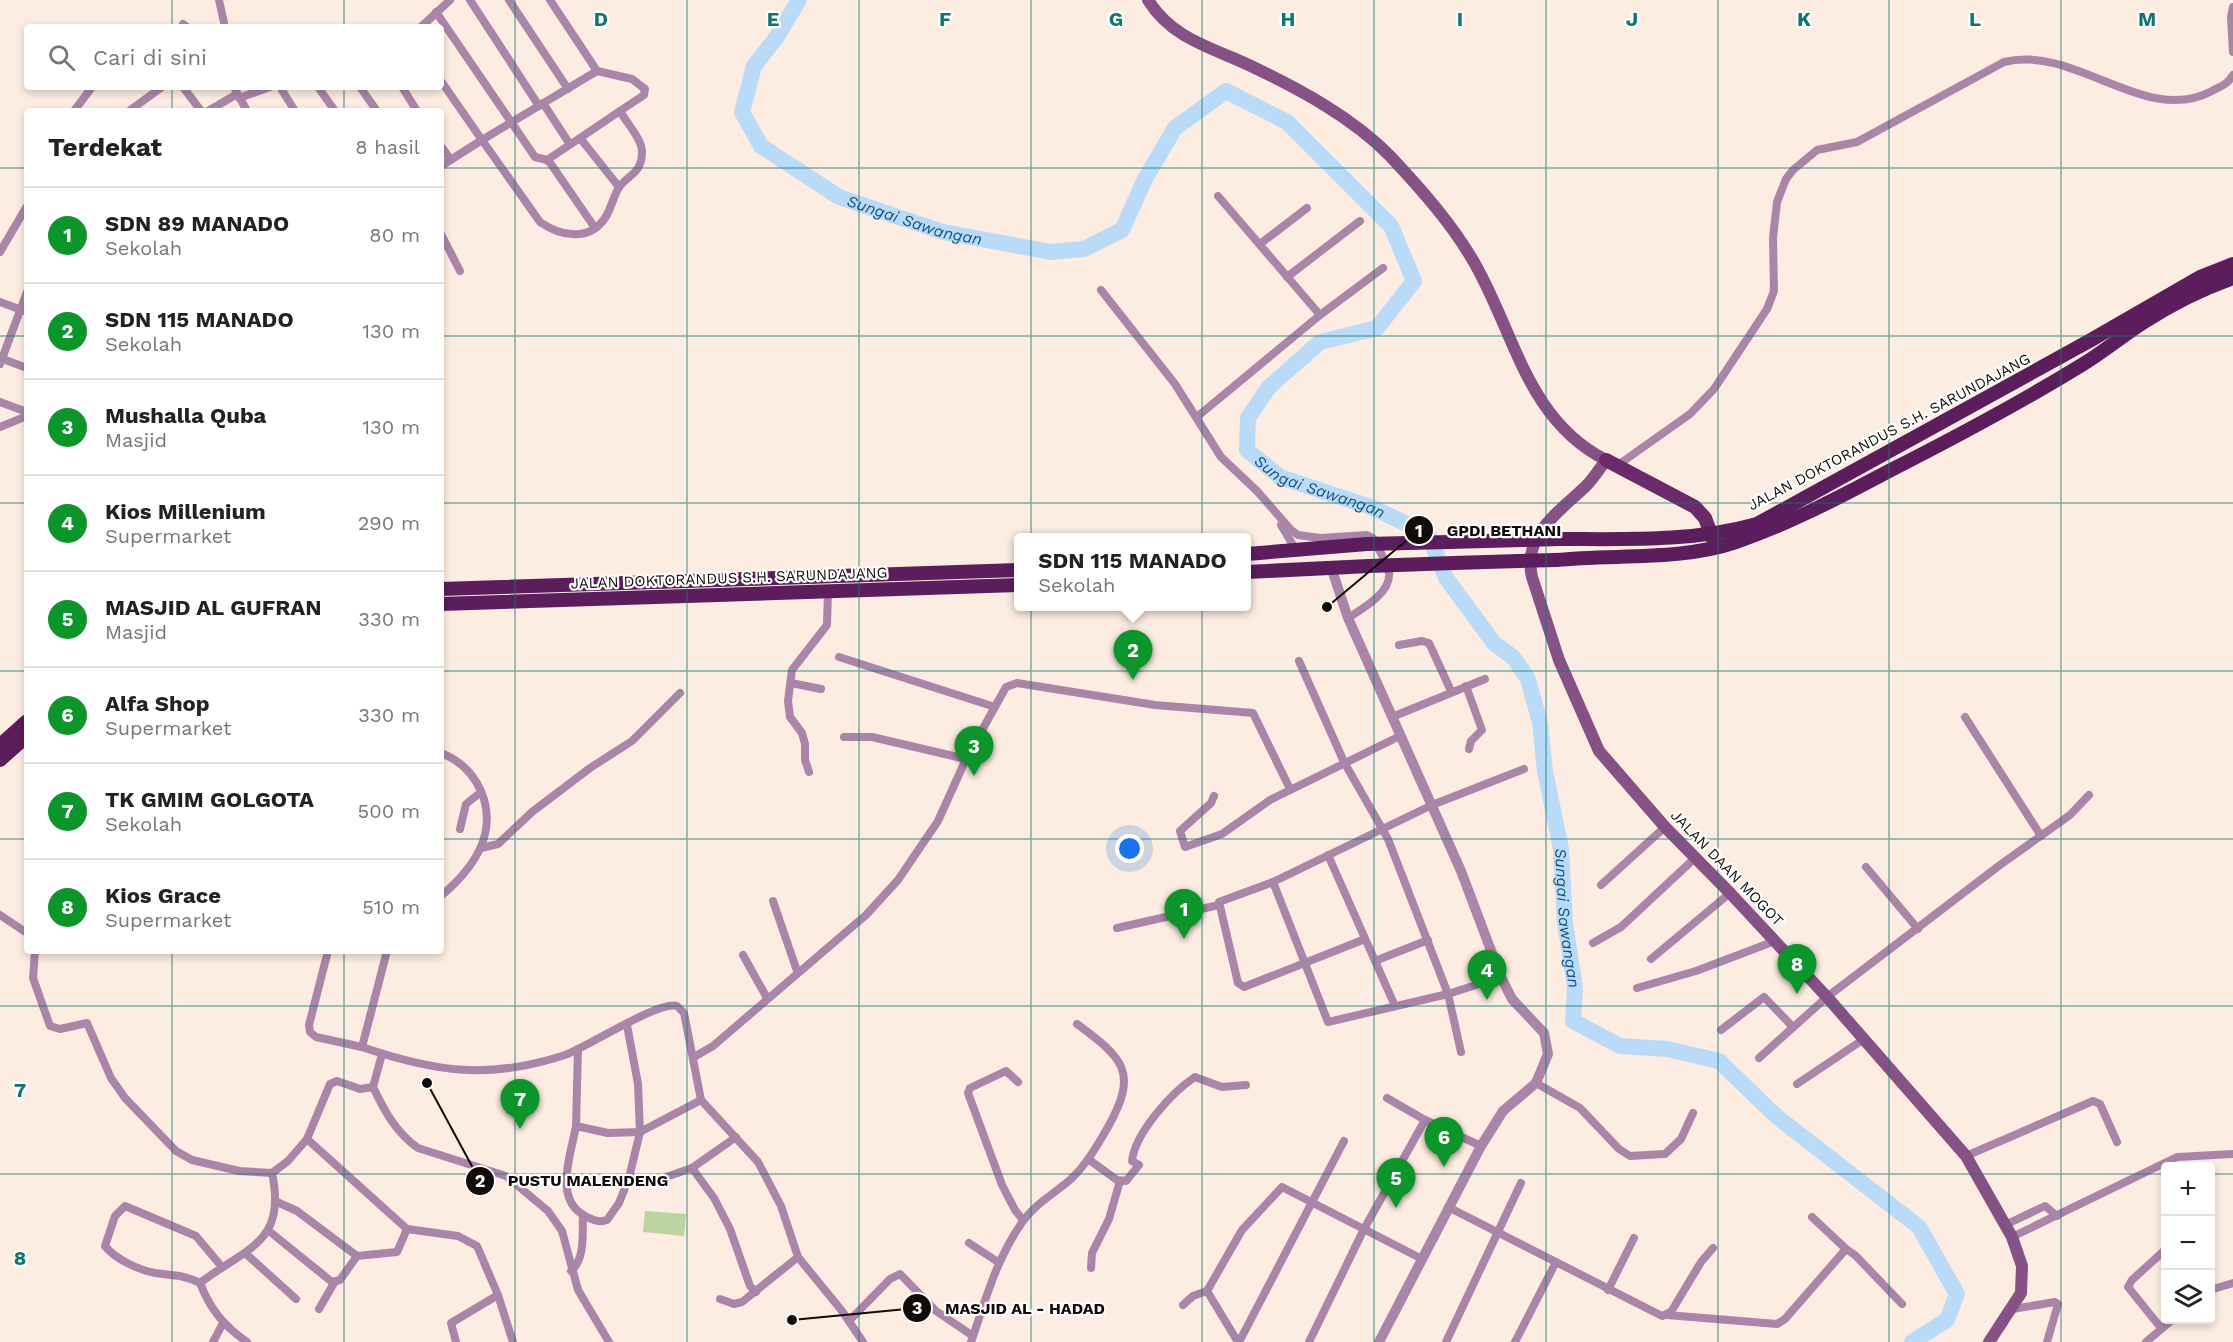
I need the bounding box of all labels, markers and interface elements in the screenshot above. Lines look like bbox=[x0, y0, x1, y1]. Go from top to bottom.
text: D bbox=[594, 7, 608, 31]
text: E bbox=[767, 7, 779, 31]
text: F bbox=[939, 7, 951, 31]
text: G bbox=[1109, 7, 1123, 31]
text: H bbox=[1281, 7, 1295, 31]
text: I bbox=[1457, 7, 1463, 31]
text: J bbox=[1626, 7, 1638, 31]
text: K bbox=[1797, 7, 1811, 31]
text: L bbox=[1969, 7, 1981, 31]
text: M bbox=[2138, 7, 2156, 31]
search box bbox=[24, 24, 444, 90]
icon: search bbox=[45, 41, 78, 74]
text: Cari di sini bbox=[93, 45, 207, 70]
text: Terdekat bbox=[48, 132, 162, 162]
text: 8 hasil bbox=[355, 135, 420, 159]
water label: Sungai Sawangan bbox=[845, 191, 984, 249]
text: SDN 89 MANADO bbox=[105, 211, 289, 236]
text: 1 bbox=[63, 223, 72, 247]
text: 80 m bbox=[369, 223, 420, 247]
text: Sekolah bbox=[105, 236, 182, 260]
text: SDN 115 MANADO bbox=[105, 307, 294, 332]
text: 2 bbox=[62, 319, 73, 343]
text: 130 m bbox=[362, 319, 420, 343]
text: Sekolah bbox=[105, 332, 182, 356]
street label: JALAN DOKTORANDUS S.H. SARUNDAJANG bbox=[1745, 350, 2033, 514]
text: Mushalla Quba bbox=[105, 403, 266, 428]
text: 3 bbox=[62, 415, 73, 439]
text: 130 m bbox=[362, 415, 420, 439]
text: Masjid bbox=[105, 428, 167, 452]
water label: Sungai Sawangan bbox=[1251, 451, 1388, 522]
text: Kios Millenium bbox=[105, 499, 266, 524]
text: 4 bbox=[61, 511, 74, 535]
text: 290 m bbox=[358, 511, 420, 535]
callout: GPDI BETHANI bbox=[1404, 513, 1573, 547]
text: 1 bbox=[1415, 520, 1423, 541]
text: GPDI BETHANI bbox=[1447, 521, 1561, 540]
text: Supermarket bbox=[105, 524, 231, 548]
popup bbox=[1014, 533, 1251, 611]
text: SDN 115 MANADO bbox=[1038, 548, 1227, 573]
street label: JALAN DOKTORANDUS S.H. SARUNDAJANG bbox=[570, 563, 888, 593]
text: Sekolah bbox=[1038, 573, 1115, 597]
text: MASJID AL GUFRAN bbox=[105, 595, 322, 620]
text: 5 bbox=[62, 607, 73, 631]
text: 330 m bbox=[358, 607, 420, 631]
text: Masjid bbox=[105, 620, 167, 644]
pin: 2 bbox=[1114, 630, 1152, 680]
text: Alfa Shop bbox=[105, 691, 210, 716]
text: 6 bbox=[61, 703, 74, 727]
text: 330 m bbox=[358, 703, 420, 727]
text: Supermarket bbox=[105, 716, 231, 740]
pin: 3 bbox=[954, 726, 994, 776]
text: TK GMIM GOLGOTA bbox=[105, 787, 314, 812]
text: 7 bbox=[61, 799, 74, 823]
text: 500 m bbox=[358, 799, 420, 823]
street label: JALAN DAAN MOGOT bbox=[1667, 806, 1787, 930]
text: Sekolah bbox=[105, 812, 182, 836]
your location bbox=[1115, 834, 1144, 863]
water label: Sungai Sawangan bbox=[1551, 848, 1584, 989]
text: Kios Grace bbox=[105, 883, 221, 908]
pin: 1 bbox=[1164, 890, 1204, 939]
text: 8 bbox=[61, 895, 74, 919]
text: 510 m bbox=[362, 895, 420, 919]
text: Supermarket bbox=[105, 908, 231, 932]
pin: 8 bbox=[1778, 944, 1816, 994]
pin: 4 bbox=[1468, 950, 1506, 1000]
text: 7 bbox=[14, 1078, 26, 1102]
pin: 7 bbox=[500, 1080, 540, 1129]
pin: 6 bbox=[1424, 1118, 1464, 1167]
pin: 5 bbox=[1376, 1158, 1416, 1208]
map controls bbox=[2161, 1162, 2215, 1324]
button: + bbox=[2161, 1162, 2215, 1216]
callout: PUSTU MALENDENG bbox=[465, 1164, 680, 1198]
text: 2 bbox=[475, 1170, 485, 1191]
text: PUSTU MALENDENG bbox=[508, 1171, 668, 1190]
button: − bbox=[2161, 1216, 2215, 1270]
text: 8 bbox=[14, 1246, 26, 1270]
button: layers bbox=[2161, 1270, 2215, 1324]
callout: MASJID AL - HADAD bbox=[902, 1291, 1117, 1325]
text: 3 bbox=[912, 1297, 922, 1318]
text: MASJID AL - HADAD bbox=[945, 1299, 1105, 1318]

